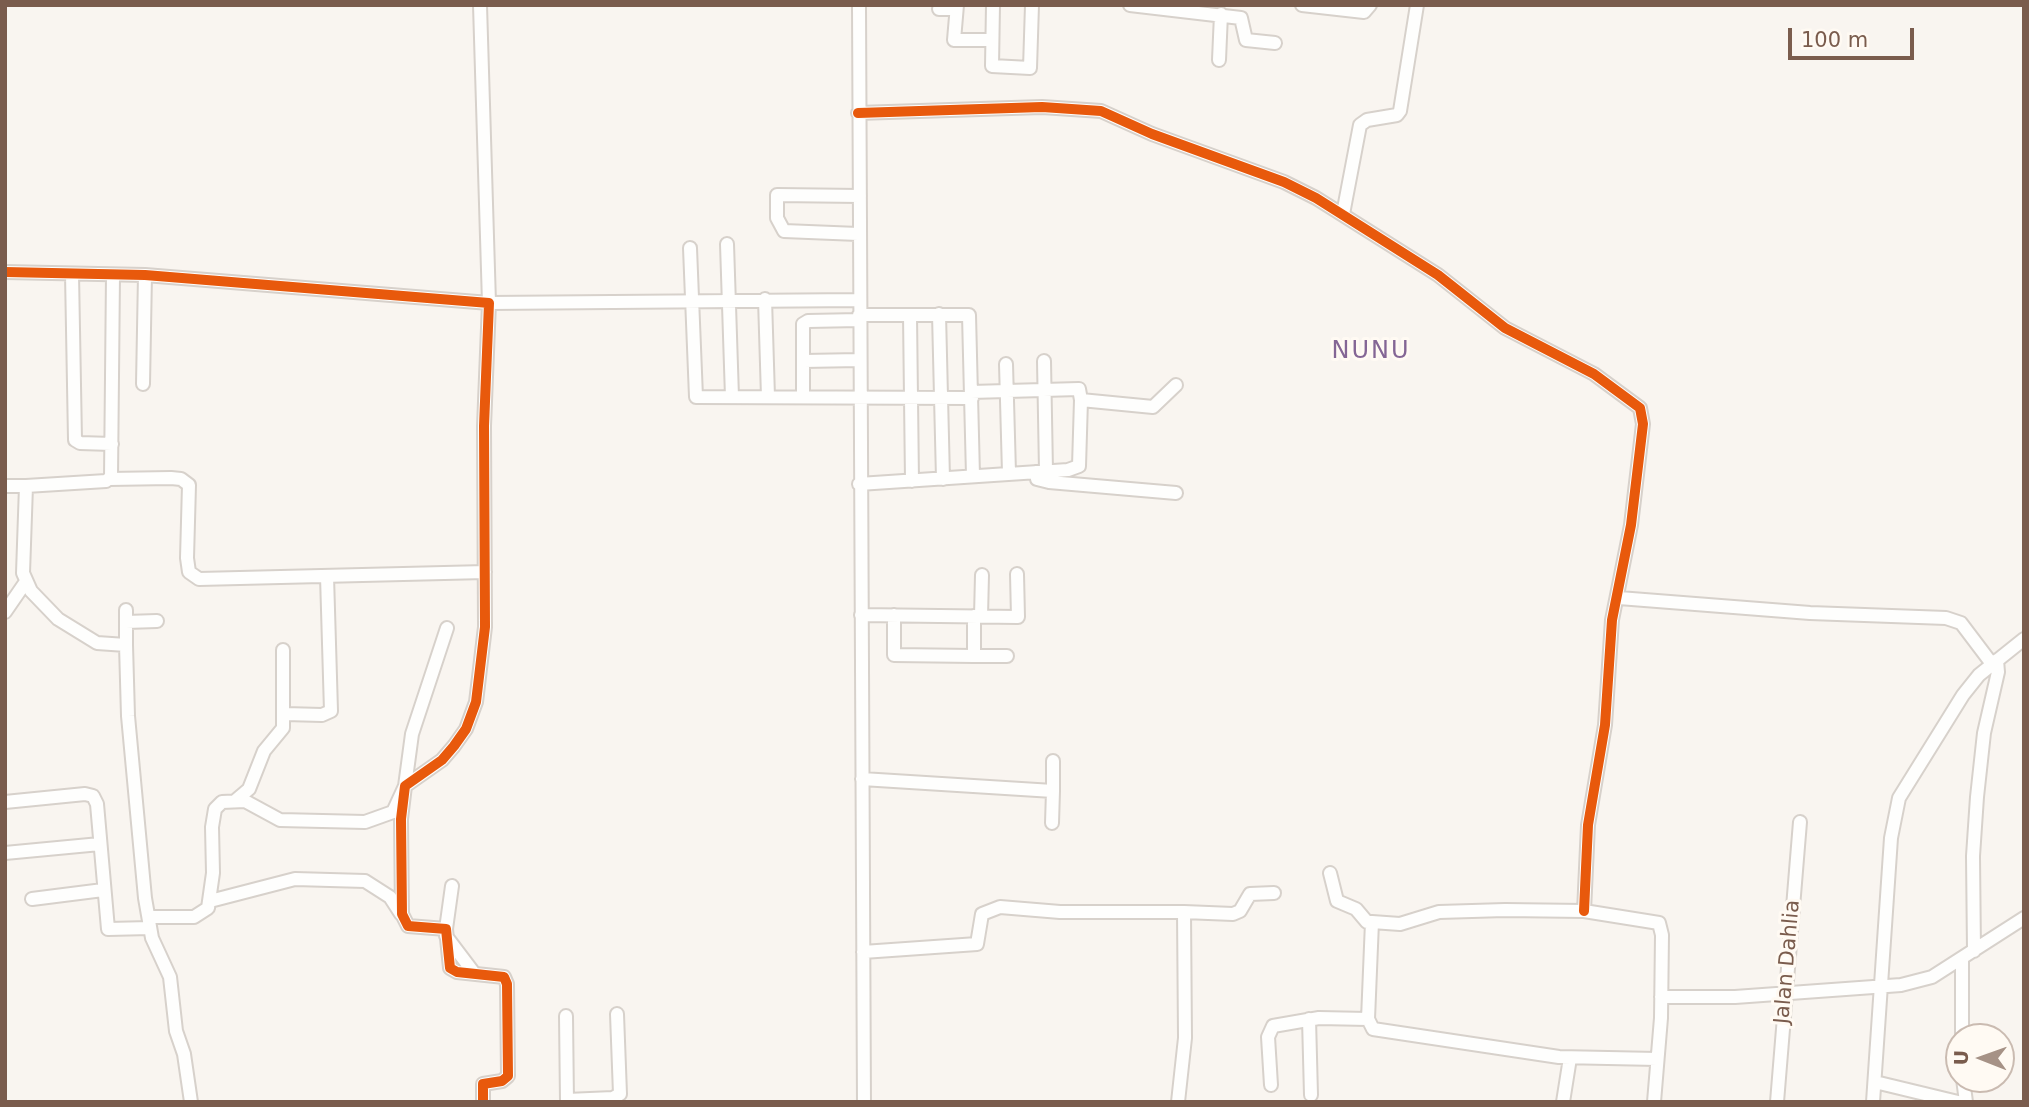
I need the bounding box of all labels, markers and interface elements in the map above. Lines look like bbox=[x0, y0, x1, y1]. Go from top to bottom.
scale bar bbox=[1791, 14, 1917, 58]
text: 100 m bbox=[1801, 28, 1868, 52]
district label: NUNU bbox=[1332, 338, 1410, 366]
street label: Jalan Dahlia bbox=[1770, 899, 1806, 1025]
north arrow bbox=[1945, 1023, 2015, 1093]
text: U bbox=[1950, 1050, 1972, 1066]

